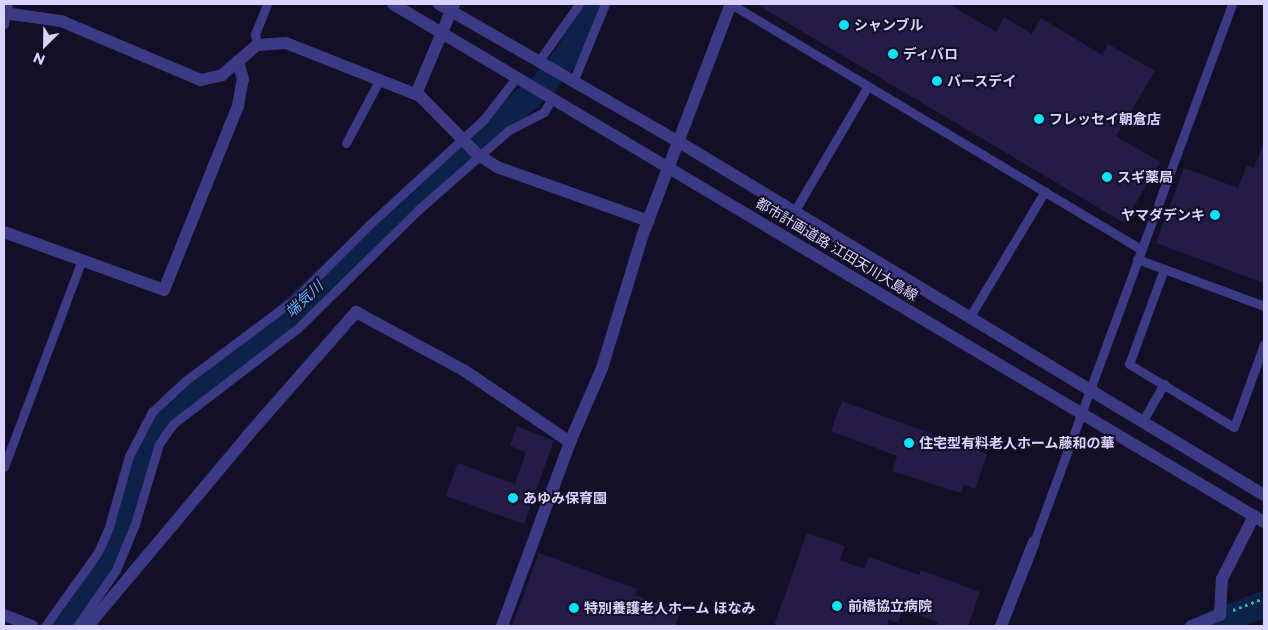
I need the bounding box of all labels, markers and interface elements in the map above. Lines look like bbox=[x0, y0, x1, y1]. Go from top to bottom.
place label: シャンブル bbox=[854, 17, 924, 33]
marker: シャンブル bbox=[838, 19, 850, 31]
north arrow bbox=[20, 20, 70, 70]
place label: ディバロ bbox=[903, 46, 959, 62]
text: N bbox=[30, 48, 48, 69]
marker: ディバロ bbox=[887, 48, 899, 60]
place label: バースデイ bbox=[947, 73, 1017, 89]
marker: バースデイ bbox=[931, 75, 943, 87]
place label: フレッセイ朝倉店 bbox=[1049, 111, 1161, 127]
marker: フレッセイ朝倉店 bbox=[1033, 113, 1045, 125]
place label: スギ薬局 bbox=[1117, 169, 1173, 185]
marker: スギ薬局 bbox=[1101, 171, 1113, 183]
street label: 都市計画道路 江田天川大島線 bbox=[753, 194, 921, 304]
place label: ヤマダデンキ bbox=[1121, 207, 1205, 223]
marker: ヤマダデンキ bbox=[1209, 209, 1221, 221]
water label: 端気川 bbox=[281, 277, 327, 321]
place label: 住宅型有料老人ホーム藤和の華 bbox=[919, 435, 1115, 451]
marker: 住宅型有料老人ホーム藤和の華 bbox=[903, 437, 915, 449]
place label: あゆみ保育園 bbox=[523, 490, 607, 506]
marker: あゆみ保育園 bbox=[507, 492, 519, 504]
place label: 前橋協立病院 bbox=[848, 598, 932, 614]
marker: 前橋協立病院 bbox=[830, 599, 844, 613]
place label: 特別養護老人ホーム ほなみ bbox=[584, 600, 756, 616]
marker: 特別養護老人ホーム ほなみ bbox=[568, 602, 580, 614]

